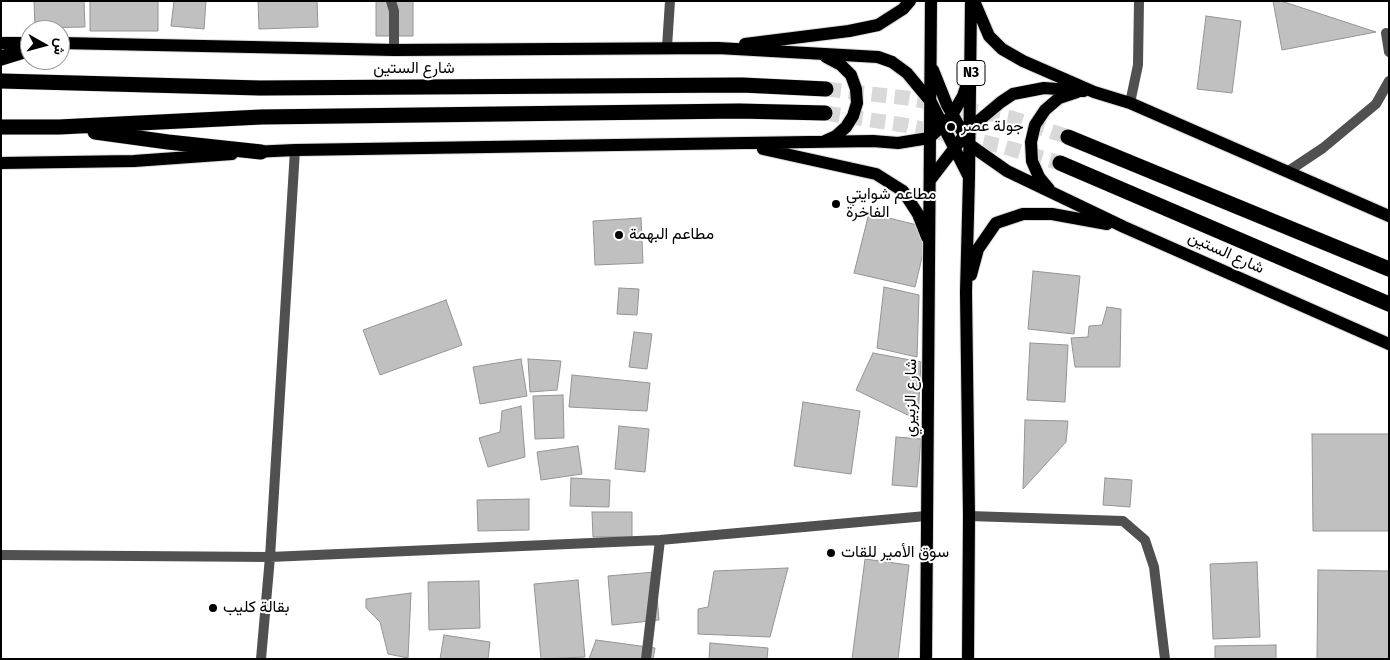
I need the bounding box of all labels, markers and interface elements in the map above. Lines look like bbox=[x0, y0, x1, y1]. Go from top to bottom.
north arrow bbox=[20, 20, 70, 70]
text: ش bbox=[50, 37, 69, 56]
street label: شارع الستين bbox=[373, 59, 455, 79]
road number: N3 bbox=[957, 60, 985, 86]
place label: جولة عصر bbox=[961, 117, 1024, 137]
marker: جولة عصر bbox=[945, 121, 957, 133]
place label: مطاعم شوايتي الفاخرة bbox=[846, 185, 936, 223]
marker: مطاعم شوايتي الفاخرة bbox=[830, 198, 842, 210]
place label: مطاعم البهمة bbox=[629, 225, 714, 245]
street label: شارع الستين bbox=[1185, 228, 1267, 278]
marker: مطاعم البهمة bbox=[613, 229, 625, 241]
street label: شارع الزبيري bbox=[901, 359, 921, 437]
place label: سوق الأمير للقات bbox=[841, 543, 949, 563]
marker: سوق الأمير للقات bbox=[825, 547, 837, 559]
place label: بقالة كليب bbox=[223, 598, 289, 618]
marker: بقالة كليب bbox=[207, 602, 219, 614]

